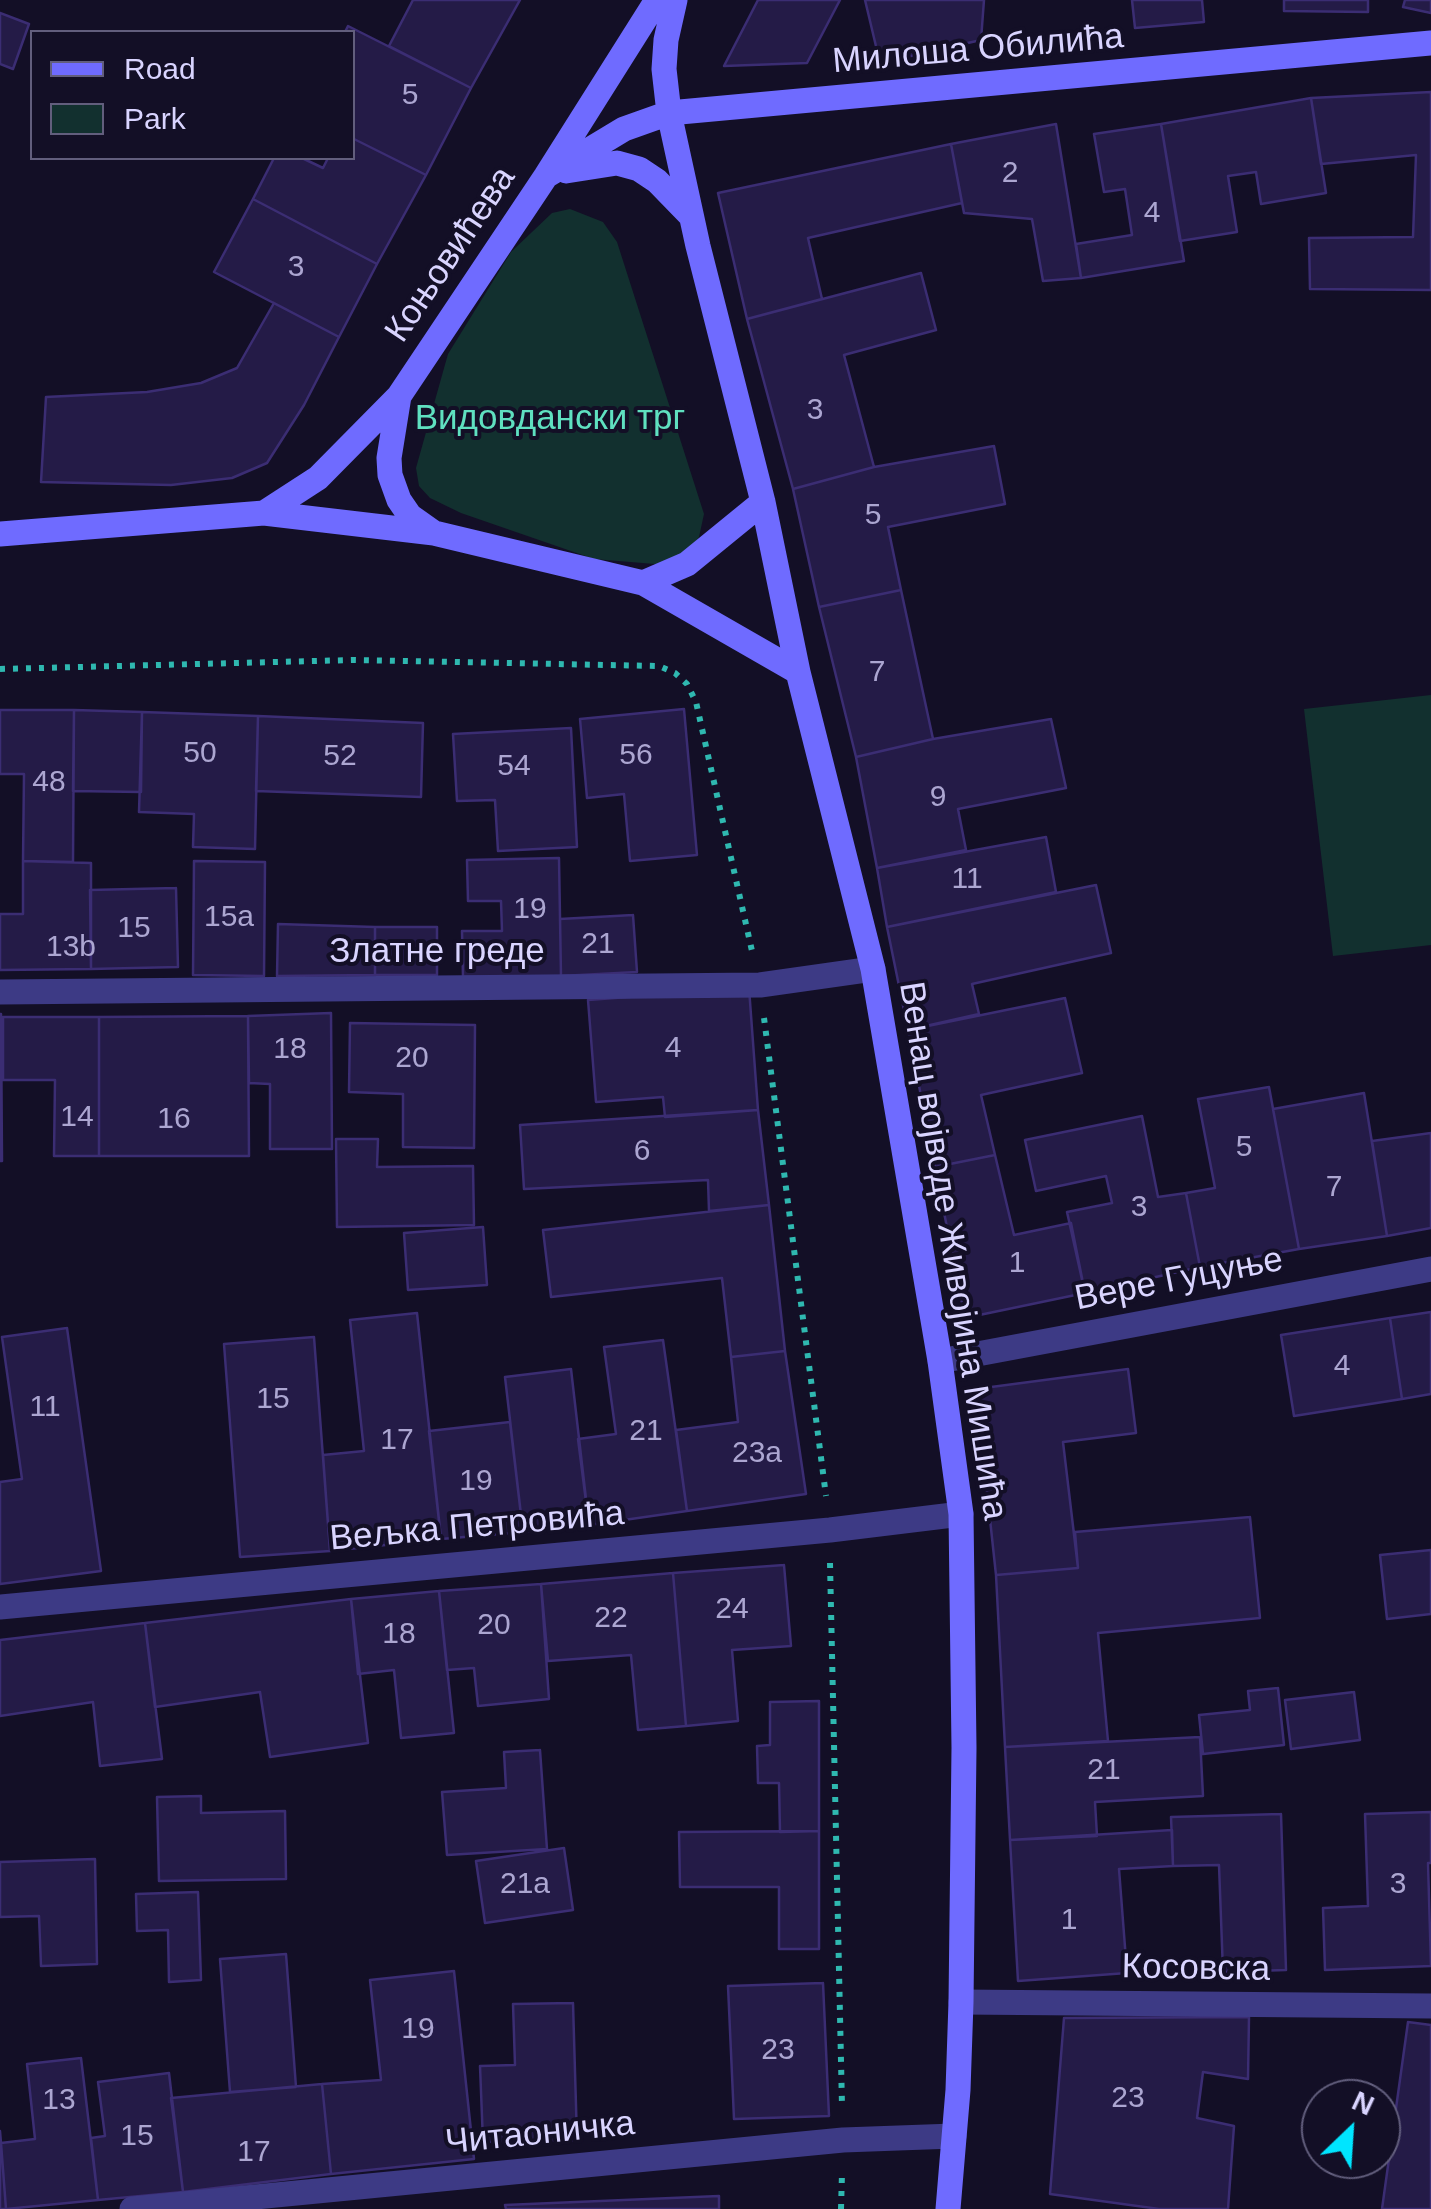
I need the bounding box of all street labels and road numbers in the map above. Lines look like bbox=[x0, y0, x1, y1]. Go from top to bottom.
street label: Милоша Обилића bbox=[831, 16, 1125, 84]
street label: Коњовићева bbox=[377, 159, 525, 351]
street label: Златне греде bbox=[329, 931, 545, 973]
street label: Венац војводе Живојина Мишића bbox=[889, 979, 1015, 1523]
street label: Вере Гуцуње bbox=[1071, 1239, 1287, 1321]
street label: Вељка Петровића bbox=[328, 1493, 626, 1561]
street label: Косовска bbox=[1121, 1947, 1271, 1991]
street label: Читаоничка bbox=[443, 2103, 637, 2165]

